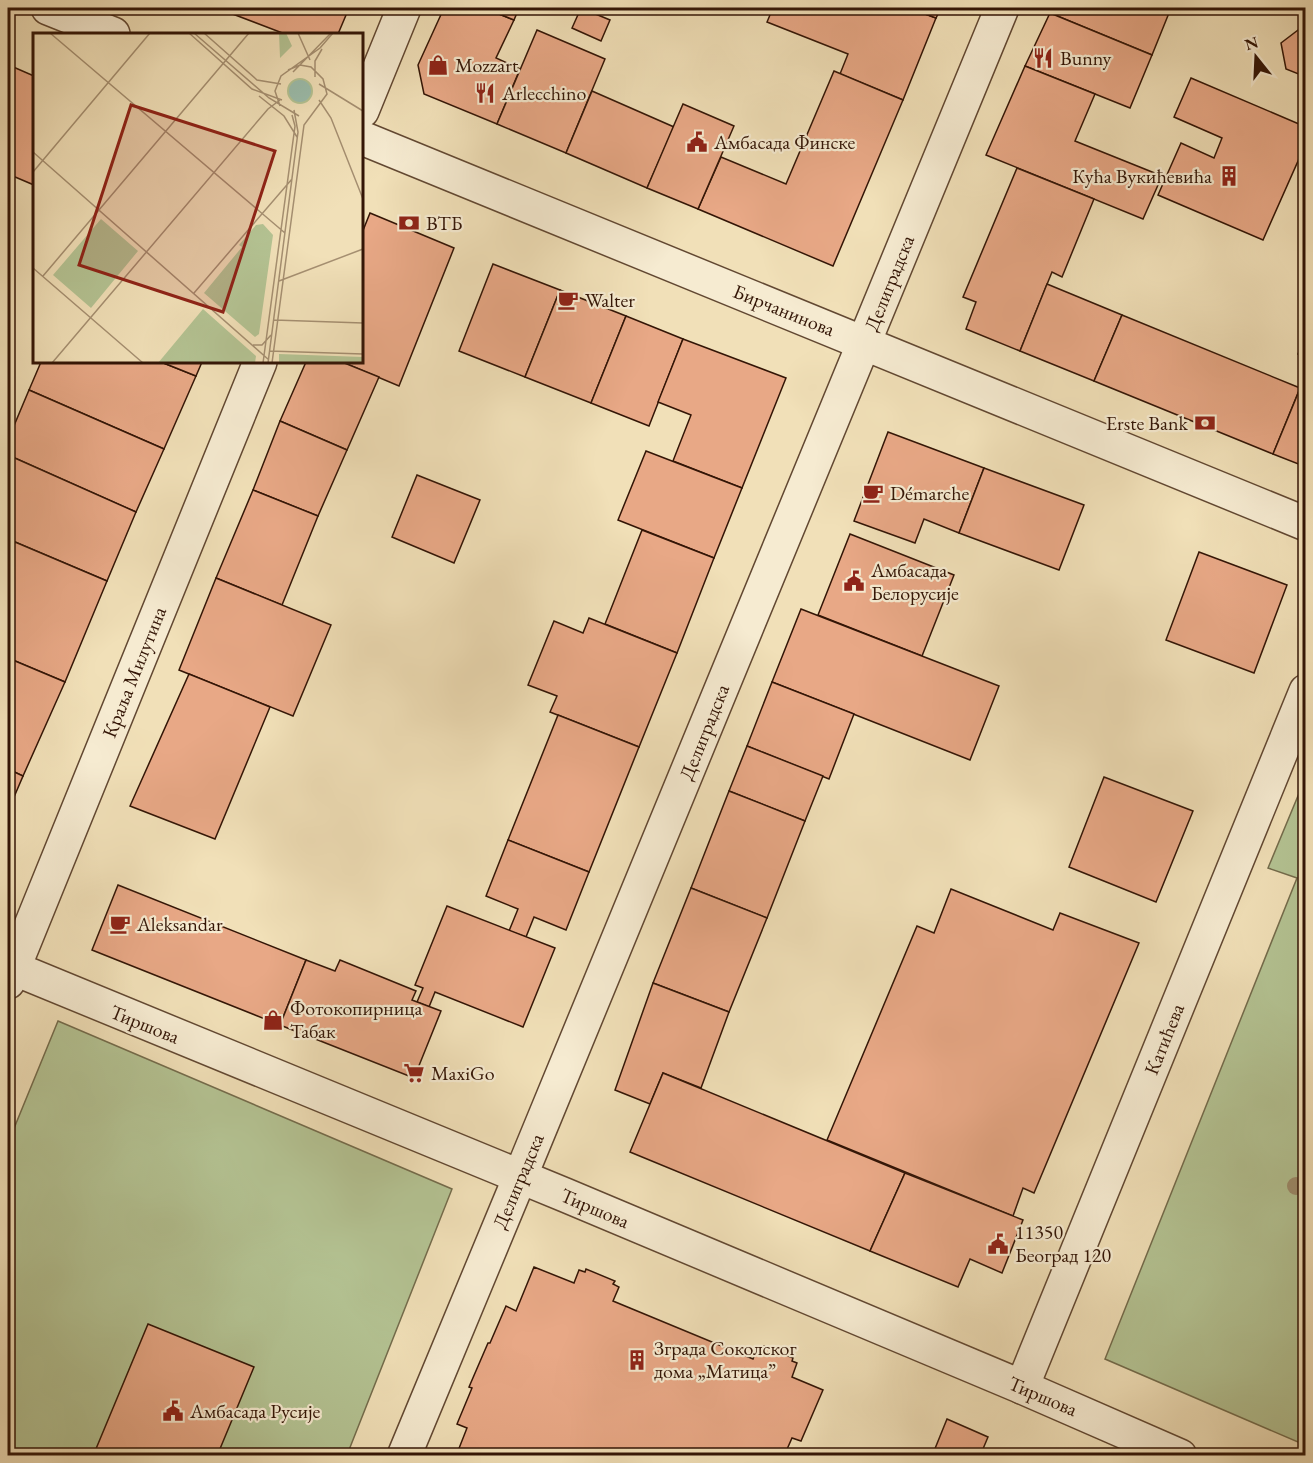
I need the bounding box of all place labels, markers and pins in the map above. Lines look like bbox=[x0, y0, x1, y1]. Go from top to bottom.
place label: Bunny bbox=[1060, 45, 1112, 71]
restaurant icon: Bunny bbox=[1031, 46, 1055, 70]
place label: Mozzart bbox=[455, 52, 519, 78]
shop icon: Mozzart bbox=[426, 53, 450, 77]
place label: Arlecchino bbox=[501, 80, 587, 106]
restaurant icon: Arlecchino bbox=[473, 81, 497, 105]
place label: Амбасада Финске bbox=[713, 129, 856, 155]
public building icon: Амбасада Финске bbox=[685, 130, 709, 154]
place label: Кућа Вукићевића bbox=[1072, 163, 1212, 189]
building icon: Кућа Вукићевића bbox=[1217, 164, 1241, 188]
place label: ВТБ bbox=[426, 210, 463, 236]
bank icon: ВТБ bbox=[397, 211, 421, 235]
place label: Walter bbox=[585, 287, 635, 313]
cafe icon: Walter bbox=[556, 288, 580, 312]
place label: Erste Bank bbox=[1106, 410, 1189, 436]
bank icon: Erste Bank bbox=[1193, 411, 1217, 435]
place label: Démarche bbox=[890, 480, 970, 506]
cafe icon: Démarche bbox=[861, 481, 885, 505]
place label: Амбасада Белорусије bbox=[870, 557, 959, 606]
public building icon: Амбасада Белорусије bbox=[842, 569, 866, 593]
place label: Aleksandar bbox=[136, 911, 223, 937]
cafe icon: Aleksandar bbox=[108, 912, 132, 936]
place label: Фотокопирница Табак bbox=[290, 995, 423, 1044]
shop icon: Фотокопирница Табак bbox=[261, 1008, 285, 1032]
place label: MaxiGo bbox=[431, 1060, 495, 1086]
supermarket icon: MaxiGo bbox=[402, 1061, 426, 1085]
place label: 11350 Београд 120 bbox=[1015, 1219, 1112, 1268]
public building icon: 11350 Београд 120 bbox=[986, 1232, 1010, 1256]
place label: Зграда Соколског дома „Матица” bbox=[654, 1335, 797, 1384]
building icon: Зграда Соколског дома „Матица” bbox=[625, 1348, 649, 1372]
place label: Амбасада Русије bbox=[189, 1398, 320, 1424]
public building icon: Амбасада Русије bbox=[161, 1399, 185, 1423]

